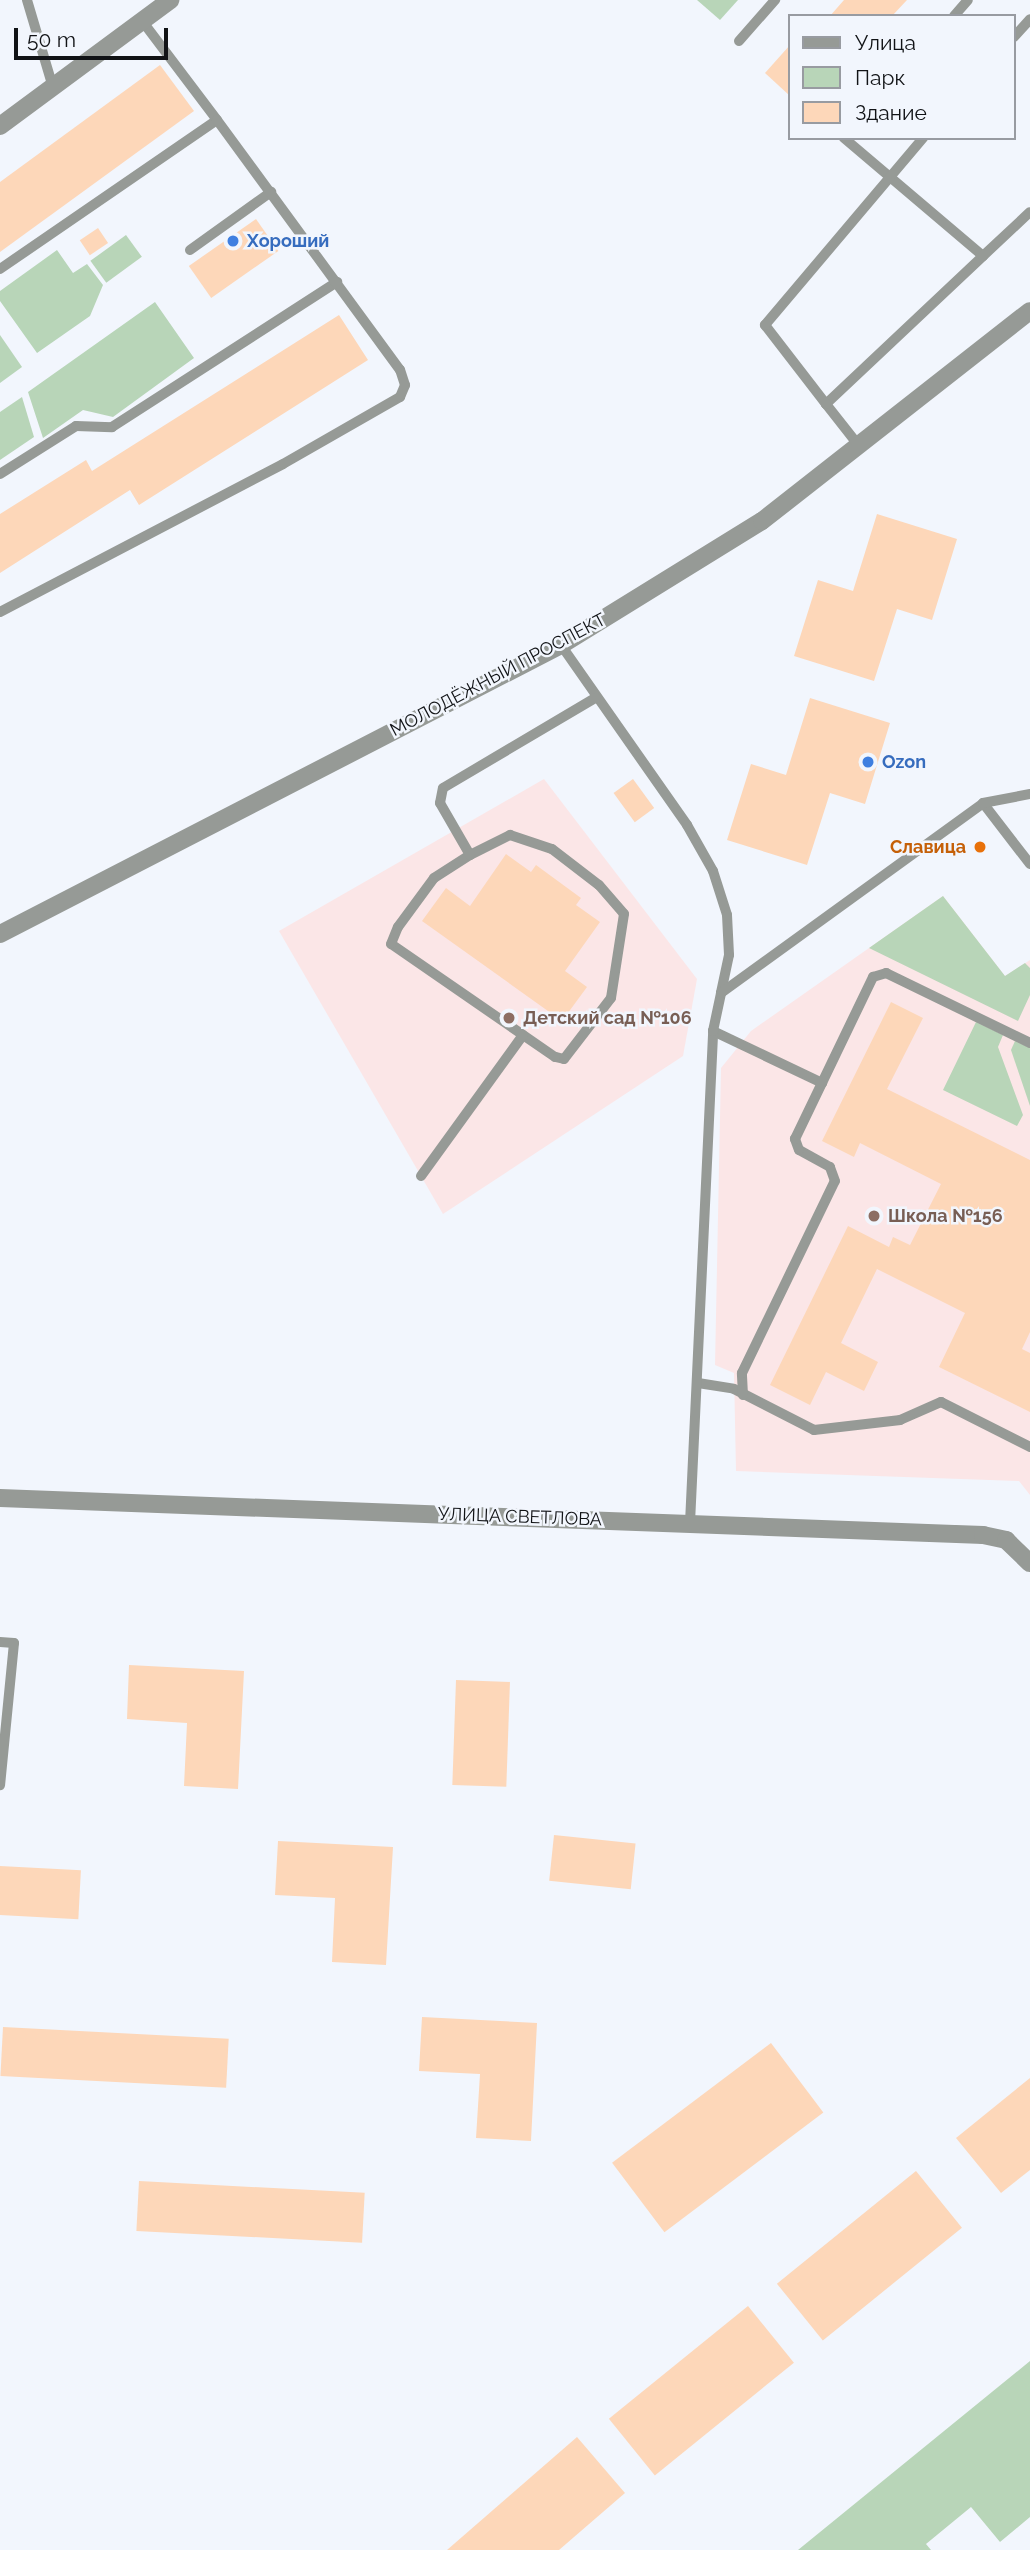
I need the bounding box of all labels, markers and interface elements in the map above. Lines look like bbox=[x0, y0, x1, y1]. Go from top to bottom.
scale bar bbox=[18, 14, 172, 58]
legend bbox=[788, 14, 1016, 140]
text: 50 m bbox=[27, 27, 76, 52]
text: Улица bbox=[855, 30, 916, 55]
text: Парк bbox=[855, 65, 905, 90]
text: Здание bbox=[855, 100, 927, 125]
place label: Хороший bbox=[247, 230, 329, 252]
marker: Хороший bbox=[225, 233, 241, 249]
street label: МОЛОДЁЖНЫЙ ПРОСПЕКТ bbox=[387, 609, 609, 741]
place label: Ozon bbox=[882, 751, 926, 773]
marker: Ozon bbox=[860, 754, 876, 770]
place label: Славица bbox=[890, 836, 966, 858]
marker: Славица bbox=[972, 839, 988, 855]
place label: Детский сад №106 bbox=[523, 1007, 692, 1029]
marker: Детский сад №106 bbox=[501, 1010, 517, 1026]
place label: Школа №156 bbox=[888, 1205, 1003, 1227]
marker: Школа №156 bbox=[866, 1208, 882, 1224]
street label: УЛИЦА СВЕТЛОВА bbox=[437, 1503, 603, 1531]

